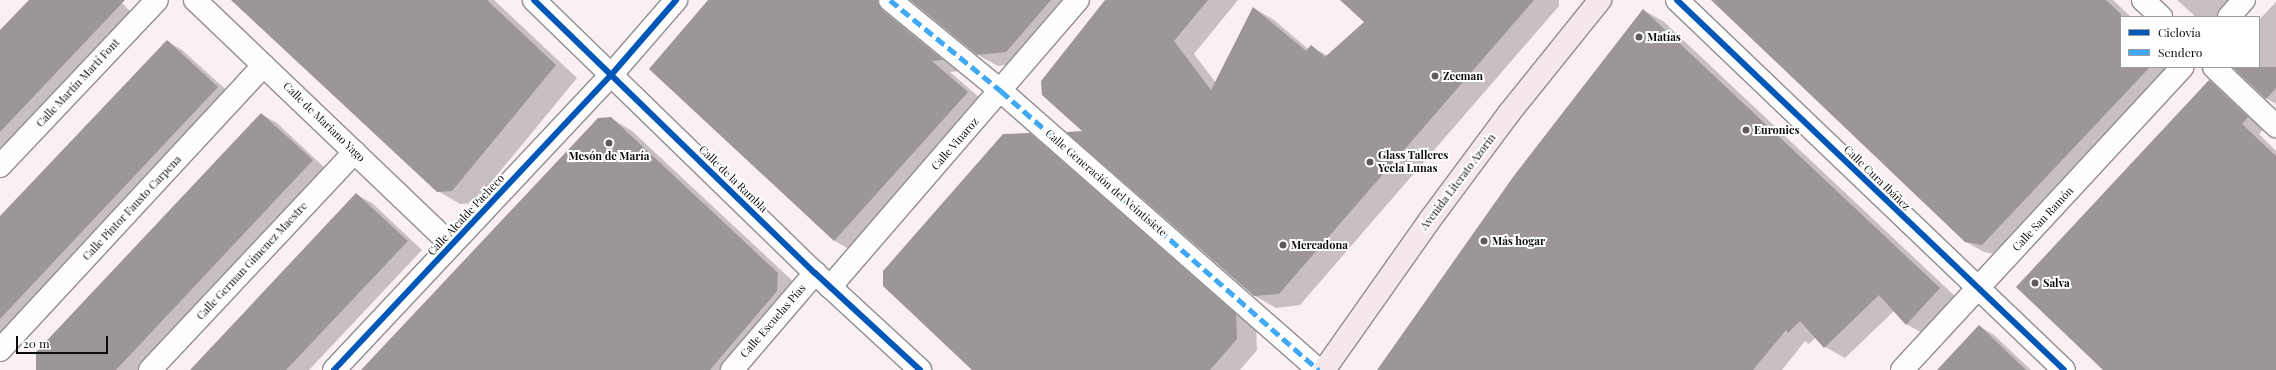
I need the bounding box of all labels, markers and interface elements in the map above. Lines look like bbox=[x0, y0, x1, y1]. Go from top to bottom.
legend bbox=[2120, 16, 2260, 68]
text: Ciclovía bbox=[2158, 24, 2201, 40]
place label: Matías bbox=[1647, 30, 1681, 44]
marker: Matías bbox=[1634, 32, 1644, 42]
street label: Calle Martín Martí Font bbox=[34, 36, 122, 130]
text: Sendero bbox=[2158, 44, 2202, 60]
place label: Zeeman bbox=[1443, 69, 1483, 83]
marker: Zeeman bbox=[1430, 71, 1440, 81]
street label: Calle de Mariano Yago bbox=[280, 79, 368, 165]
street label: Calle Vinaroz bbox=[929, 115, 981, 173]
place label: Euronics bbox=[1754, 123, 1800, 137]
marker: Euronics bbox=[1741, 125, 1751, 135]
street label: Calle Generación del Veintisiete bbox=[1042, 127, 1170, 239]
street label: Avenida Literato Azorín bbox=[1417, 131, 1499, 233]
marker: Mesón de María bbox=[604, 138, 614, 148]
street label: Calle de la Rambla bbox=[696, 143, 770, 215]
street label: Calle Cura Ibáñez bbox=[1841, 143, 1913, 213]
place label: Mesón de María bbox=[569, 149, 649, 163]
place label: Glass Talleres Yecla Lunas bbox=[1378, 149, 1449, 175]
street label: Calle Pintor Fausto Carpena bbox=[80, 153, 184, 263]
marker: Glass Talleres Yecla Lunas bbox=[1365, 157, 1375, 167]
street label: Calle Alcalde Pacheco bbox=[425, 172, 507, 258]
street label: Calle San Ramón bbox=[2010, 184, 2076, 254]
street label: Calle German Gímenez Maestre bbox=[194, 199, 310, 323]
place label: Más hogar bbox=[1492, 234, 1545, 248]
marker: Más hogar bbox=[1479, 236, 1489, 246]
place label: Mercadona bbox=[1291, 238, 1348, 252]
marker: Mercadona bbox=[1278, 240, 1288, 250]
place label: Salva bbox=[2043, 276, 2070, 290]
marker: Salva bbox=[2030, 278, 2040, 288]
street label: Calle Escuelas Pías bbox=[738, 282, 808, 360]
scale bar bbox=[18, 328, 110, 354]
text: 20 m bbox=[23, 335, 50, 351]

